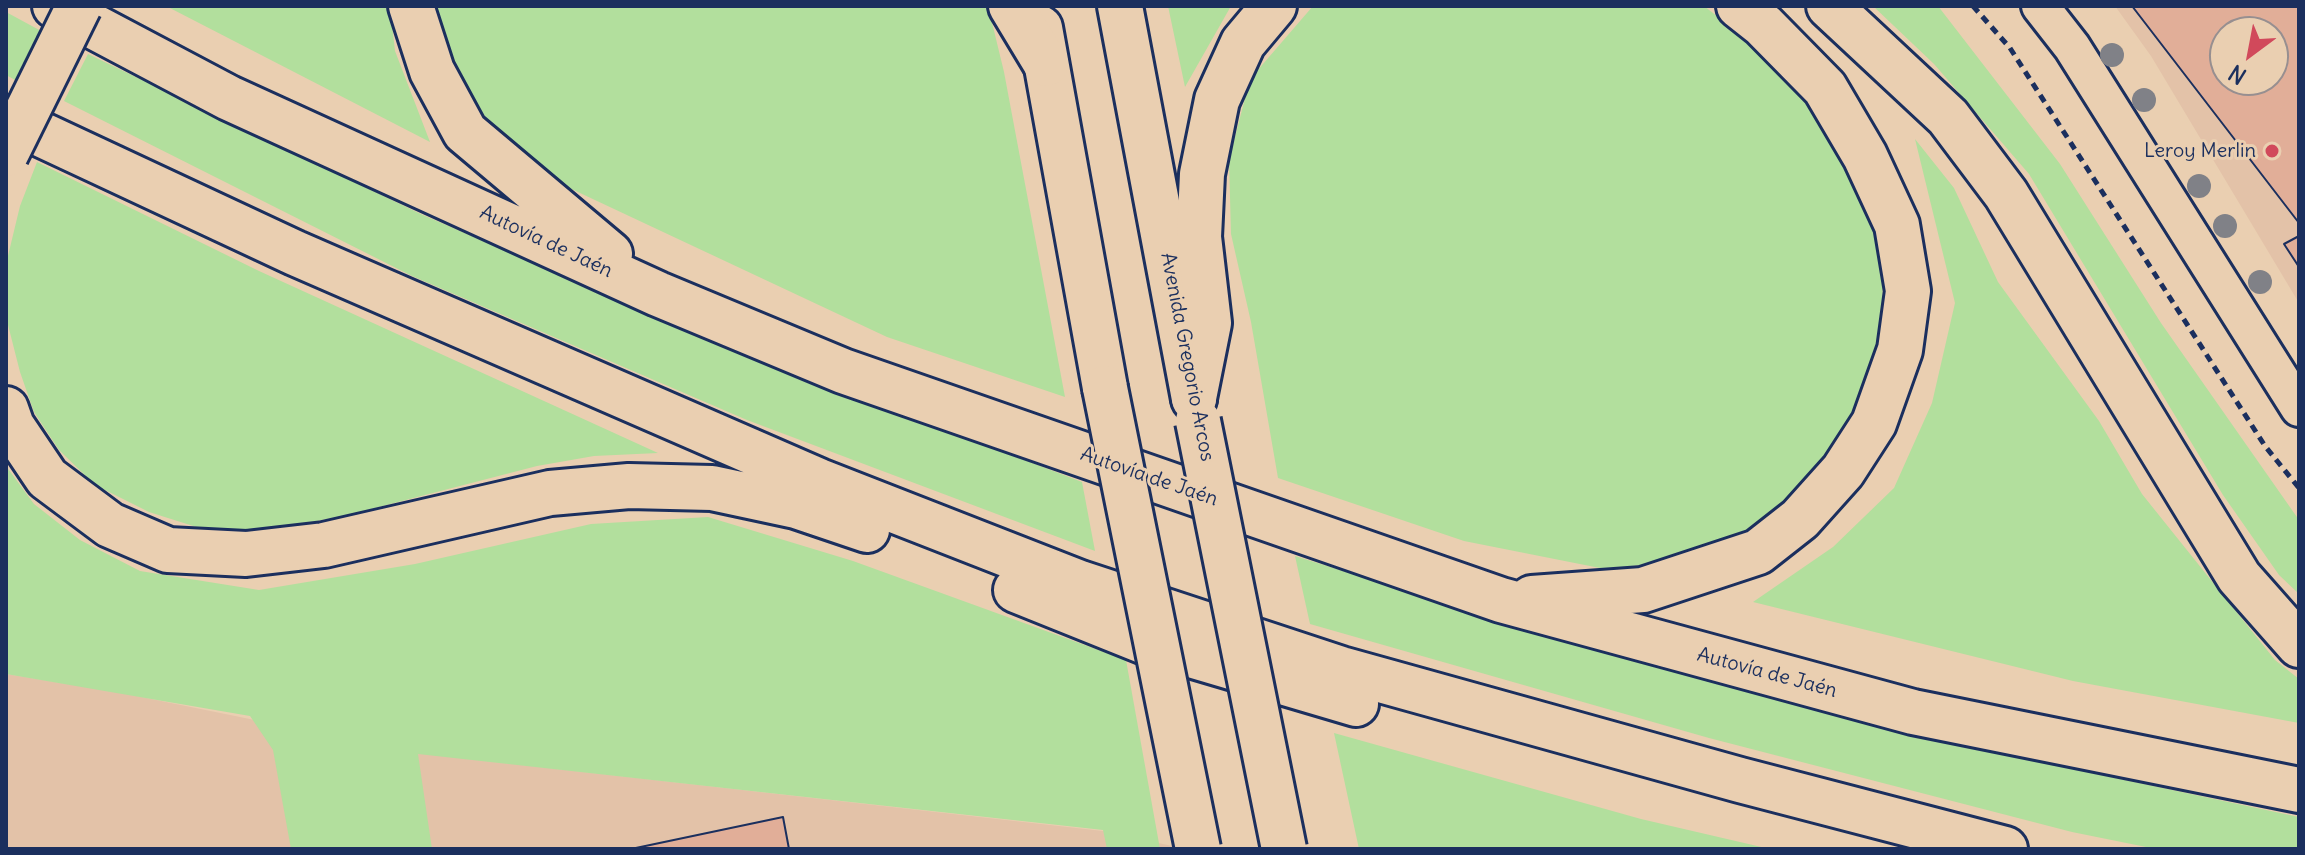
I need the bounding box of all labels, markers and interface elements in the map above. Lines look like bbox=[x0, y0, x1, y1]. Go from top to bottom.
north arrow bbox=[2209, 16, 2289, 96]
text: N bbox=[2223, 59, 2251, 91]
place label: Leroy Merlin bbox=[2144, 139, 2256, 163]
marker: Leroy Merlin bbox=[2263, 142, 2281, 160]
street label: Autovía de Jaén bbox=[476, 201, 616, 283]
street label: Avenida Gregorio Arcos bbox=[1155, 251, 1219, 463]
street label: Autovía de Jaén bbox=[1077, 442, 1221, 512]
street label: Autovía de Jaén bbox=[1694, 643, 1840, 703]

